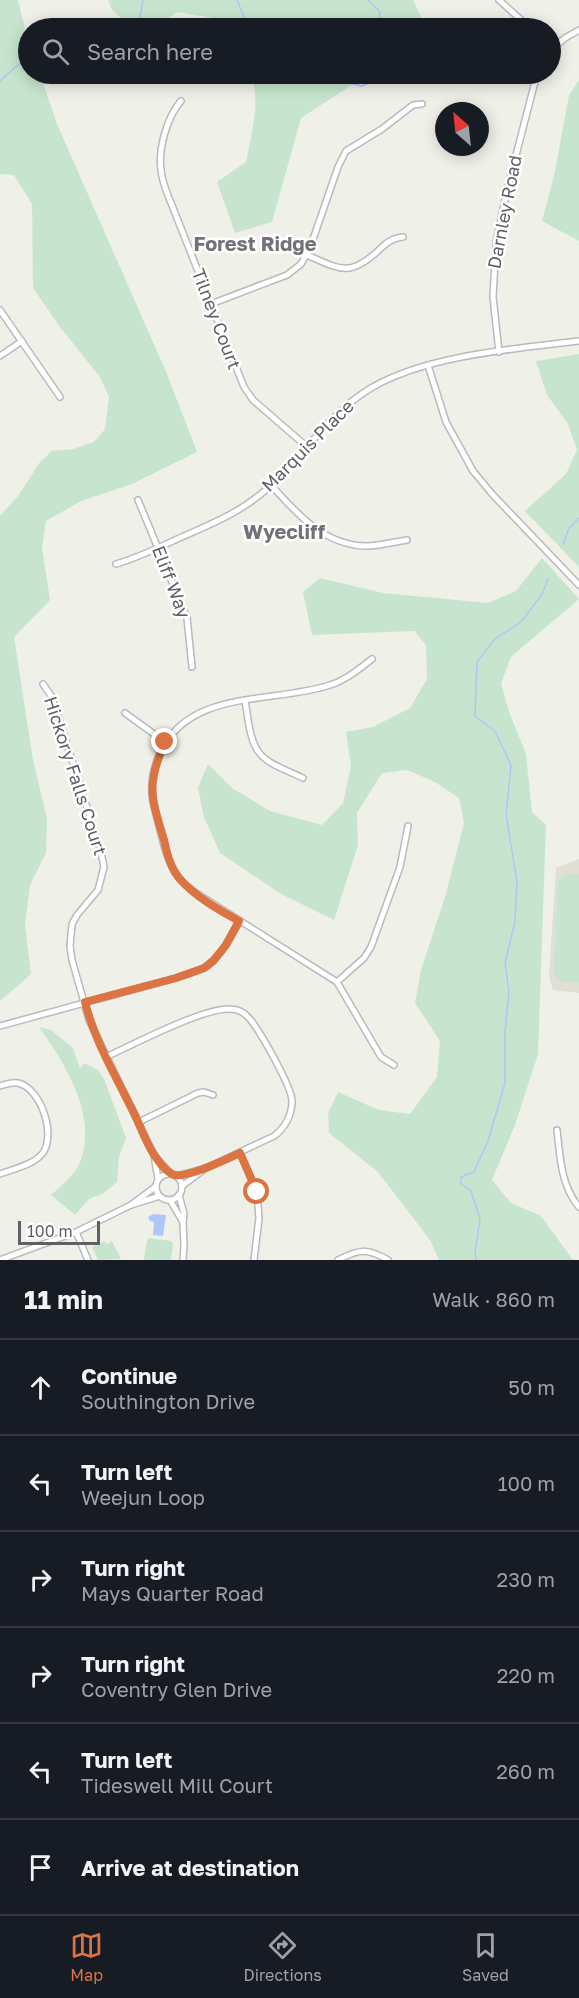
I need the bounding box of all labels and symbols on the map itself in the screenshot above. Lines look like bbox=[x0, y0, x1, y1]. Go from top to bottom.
north arrow bbox=[435, 102, 489, 156]
street label: Darnley Road bbox=[482, 153, 526, 270]
district label: Forest Ridge bbox=[194, 231, 317, 255]
street label: Tilney Court bbox=[188, 265, 246, 372]
street label: Marquis Place bbox=[257, 395, 358, 496]
district label: Wyecliff bbox=[243, 519, 326, 543]
street label: Eliff Way bbox=[148, 542, 196, 621]
street label: Hickory Falls Court bbox=[40, 694, 112, 858]
route end bbox=[151, 728, 177, 754]
route start bbox=[243, 1178, 269, 1204]
scale bar bbox=[18, 1218, 100, 1246]

